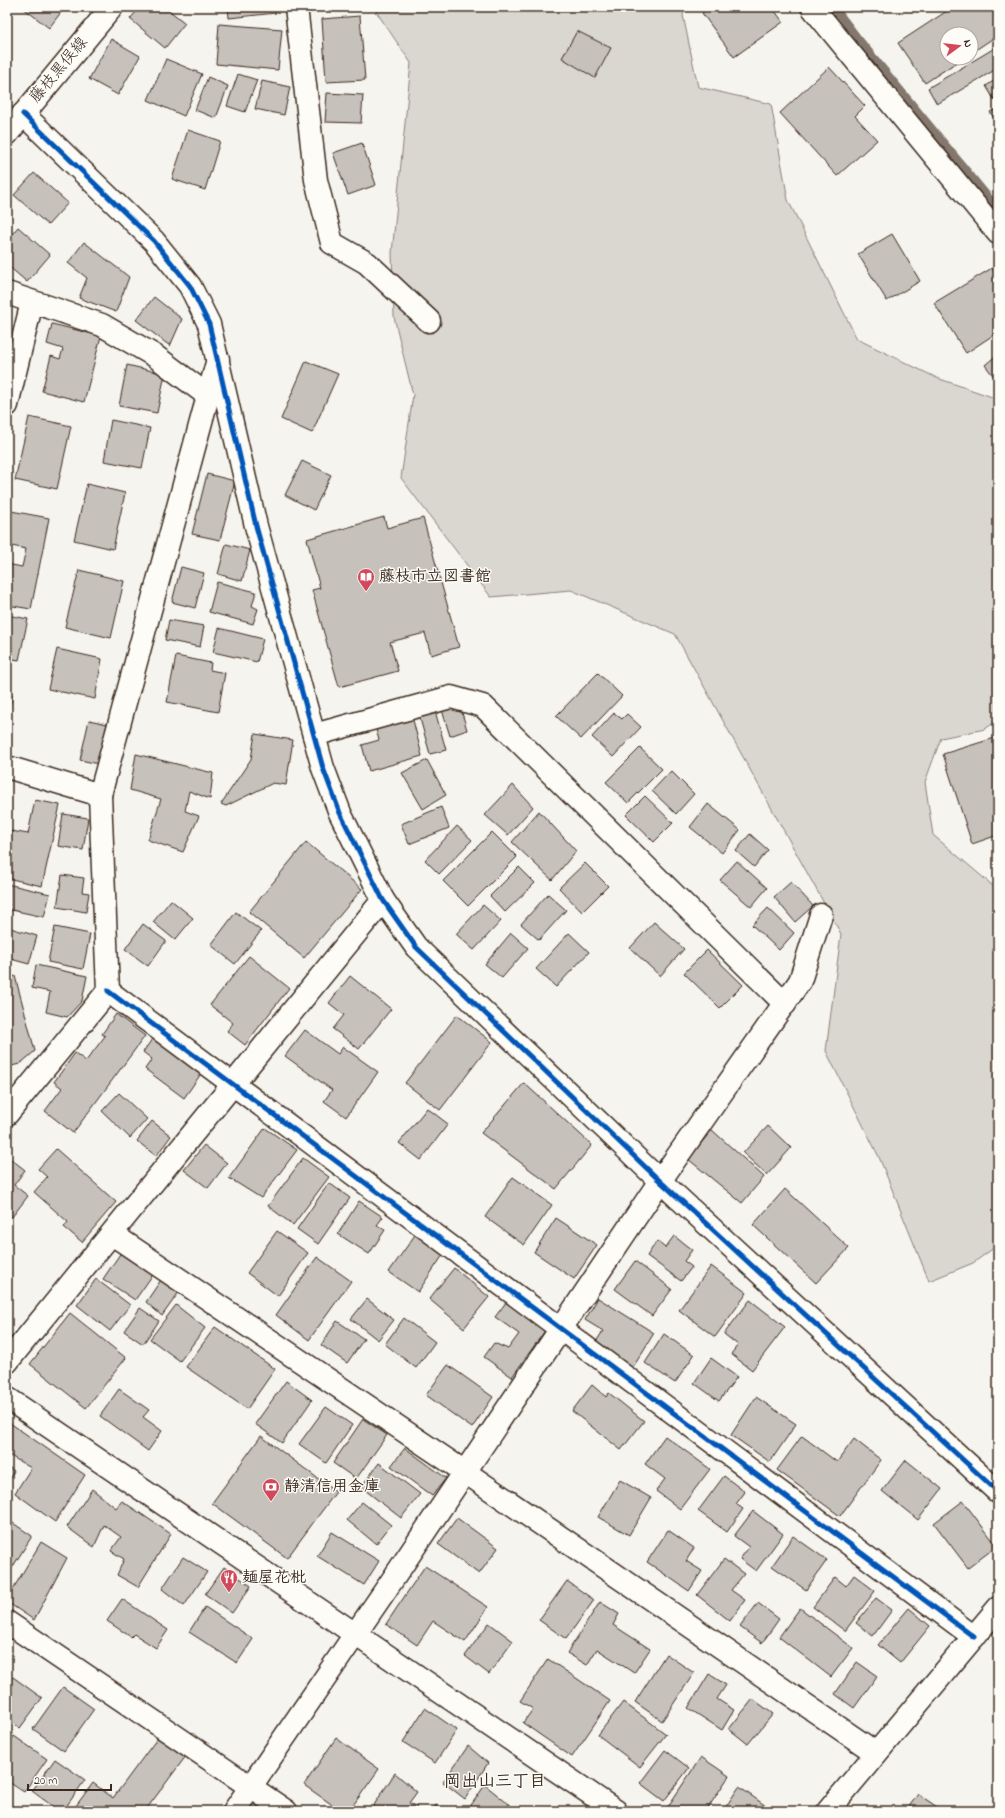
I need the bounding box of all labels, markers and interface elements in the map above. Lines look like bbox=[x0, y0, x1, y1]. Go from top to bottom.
north arrow bbox=[939, 26, 979, 66]
street label: 藤枝黒俣線 bbox=[24, 32, 94, 108]
text: N bbox=[959, 38, 976, 49]
place label: 藤枝市立図書館 bbox=[379, 565, 491, 589]
library icon: 藤枝市立図書館 bbox=[356, 567, 376, 592]
place label: 静清信用金庫 bbox=[284, 1475, 380, 1499]
bank icon: 静清信用金庫 bbox=[261, 1477, 281, 1502]
place label: 麺屋花枇 bbox=[242, 1566, 306, 1590]
restaurant icon: 麺屋花枇 bbox=[219, 1568, 239, 1593]
scale bar bbox=[28, 1766, 111, 1792]
district label: 岡出山三丁目 bbox=[444, 1769, 546, 1794]
text: 20 m bbox=[34, 1772, 57, 1790]

